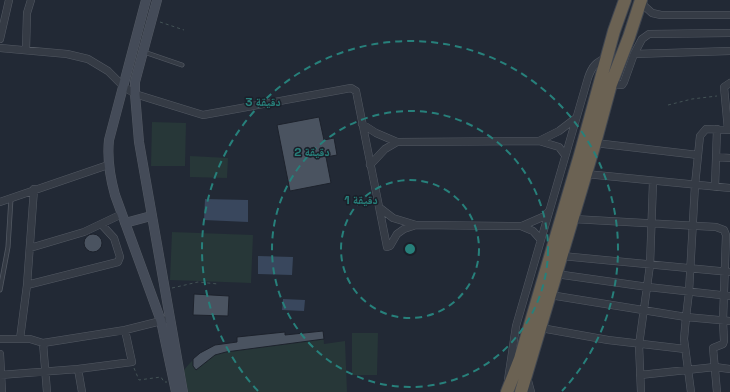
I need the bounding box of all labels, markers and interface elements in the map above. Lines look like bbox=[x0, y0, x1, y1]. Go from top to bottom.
text: 3 دقيقة bbox=[245, 94, 281, 110]
text: 2 دقيقة bbox=[294, 144, 330, 160]
text: 1 دقيقة bbox=[344, 192, 378, 208]
centre of rings bbox=[403, 242, 417, 256]

